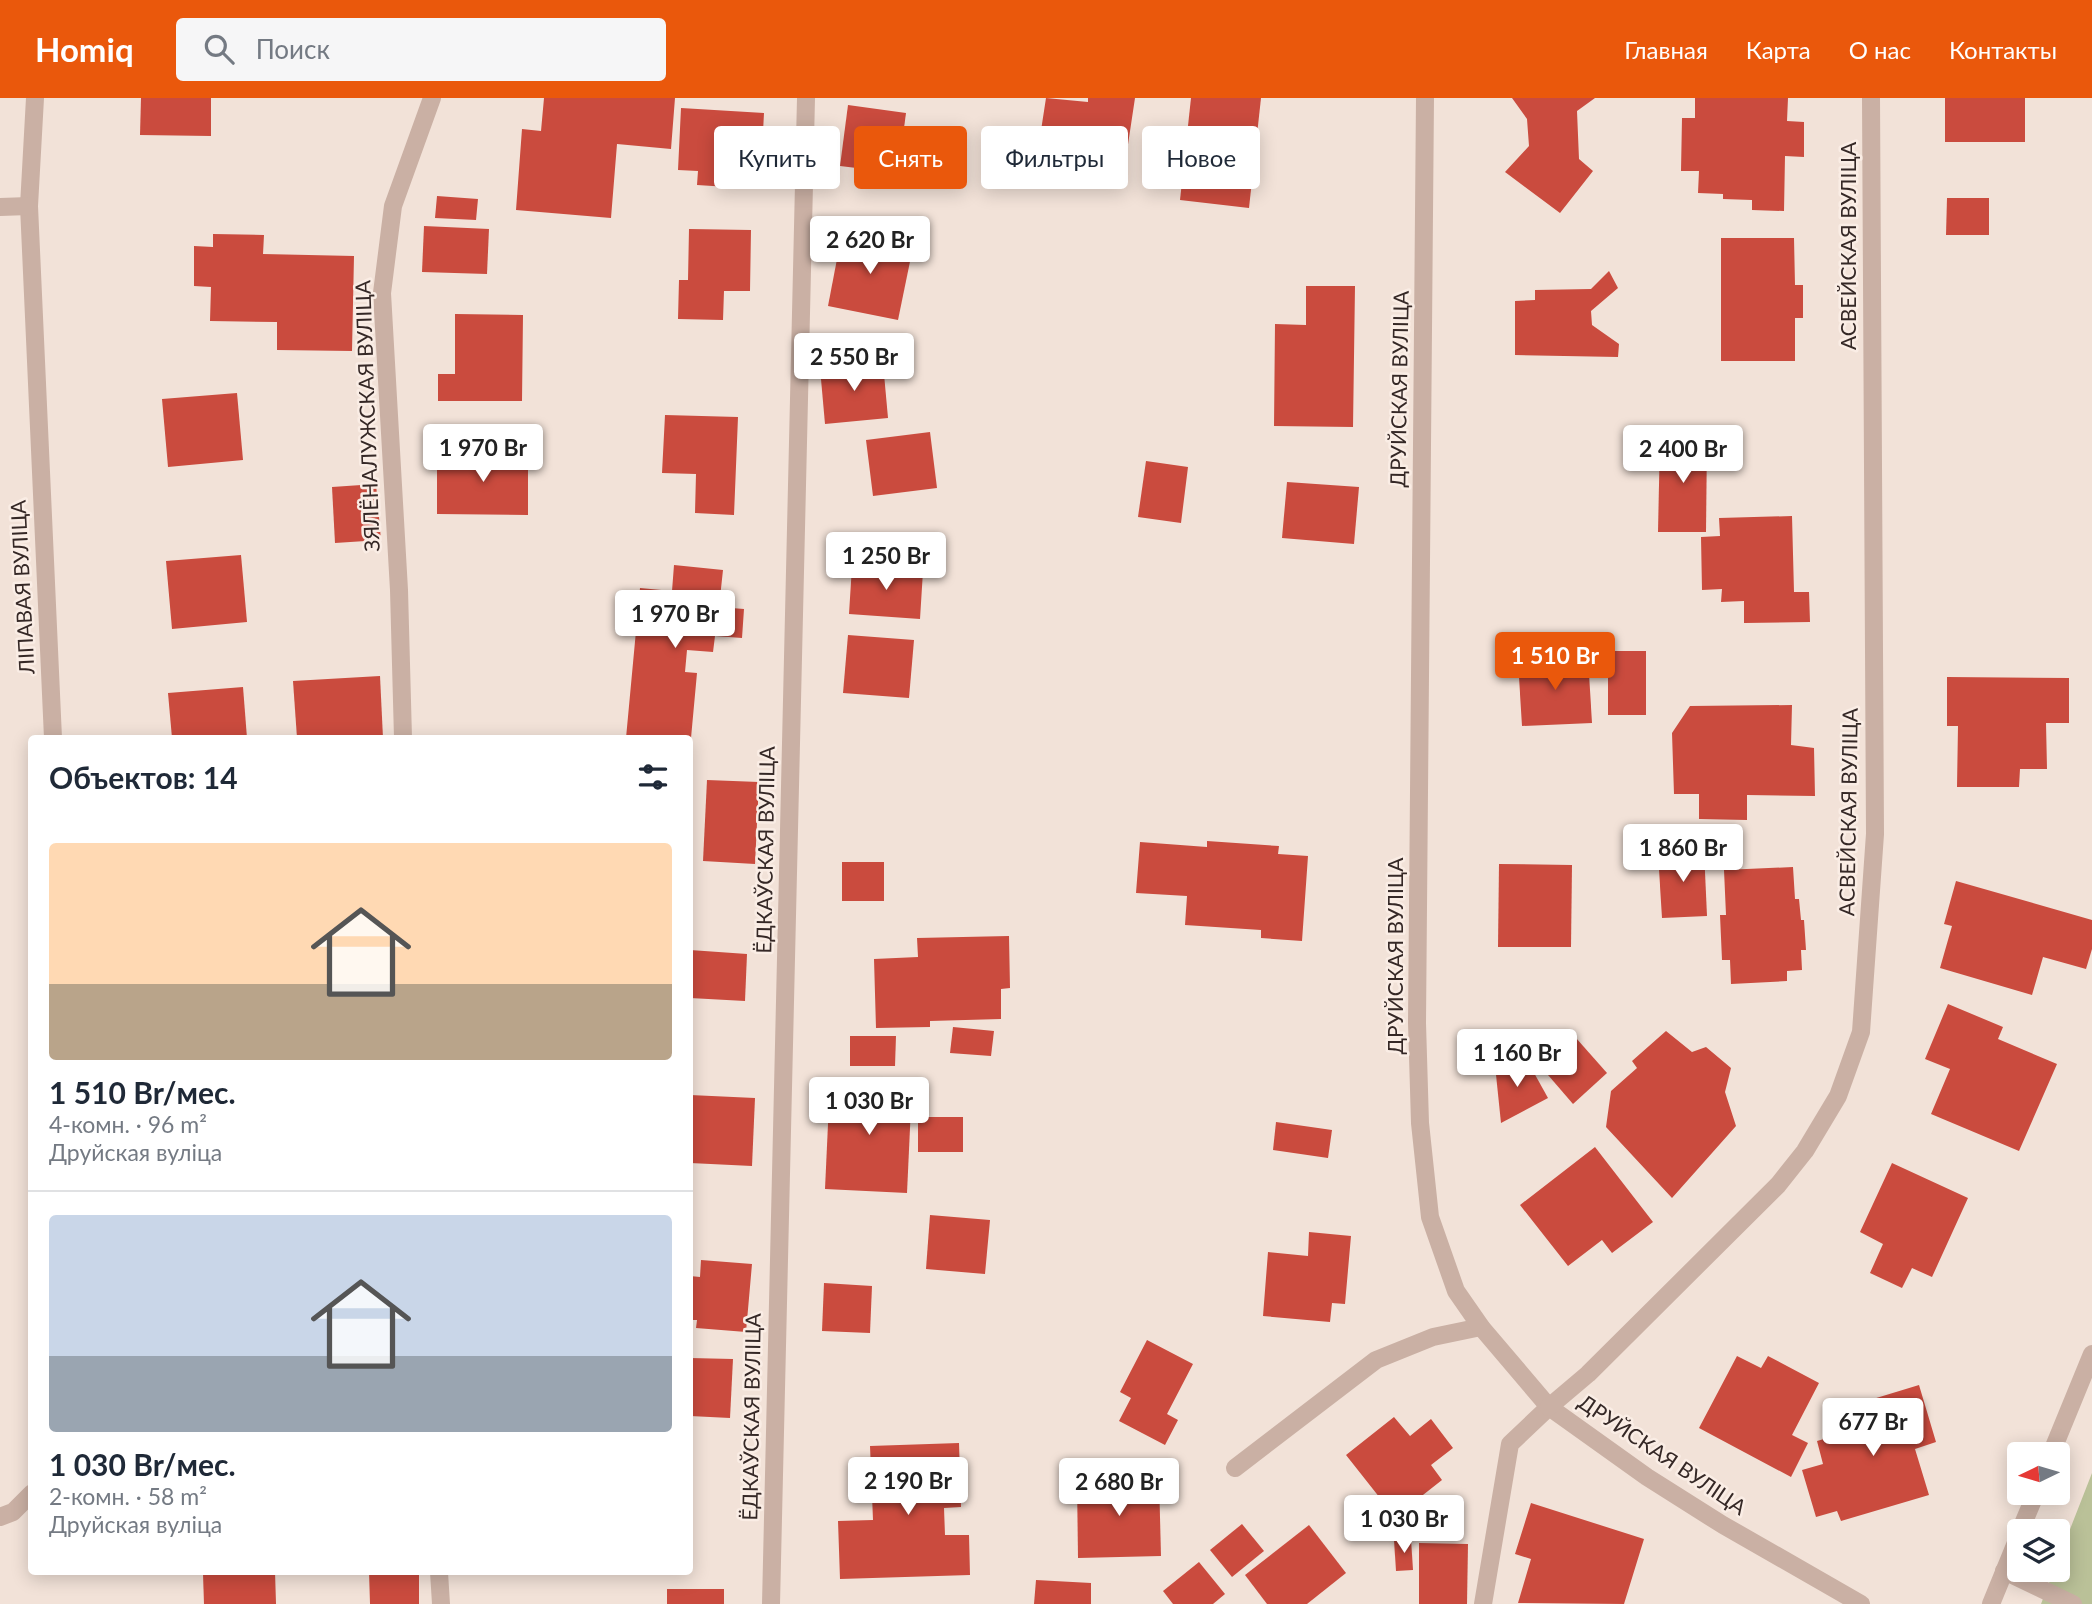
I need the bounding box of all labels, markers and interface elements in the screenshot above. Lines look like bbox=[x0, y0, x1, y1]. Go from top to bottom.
search box bbox=[176, 18, 666, 81]
text: Homiq bbox=[35, 29, 134, 69]
icon: search bbox=[200, 30, 238, 68]
text: Поиск bbox=[256, 33, 330, 65]
text: Главная bbox=[1624, 35, 1708, 64]
text: Карта bbox=[1746, 35, 1811, 64]
text: О нас bbox=[1849, 35, 1911, 64]
text: Контакты bbox=[1949, 35, 2057, 64]
chip: Купить bbox=[714, 126, 840, 189]
chip: Снять bbox=[854, 126, 967, 189]
chip: Фильтры bbox=[981, 126, 1128, 189]
chip: Новое bbox=[1142, 126, 1260, 189]
street label: АСВЕЙСКАЯ ВУЛІЦА bbox=[1835, 141, 1860, 350]
pin: 2 620 Br bbox=[798, 216, 942, 276]
text: 2 620 Br bbox=[826, 225, 914, 253]
street label: ЗЯЛЁНАЛУЖСКАЯ ВУЛІЦА bbox=[349, 279, 384, 552]
street label: ДРУЙСКАЯ ВУЛІЦА bbox=[1384, 290, 1413, 488]
pin: 2 550 Br bbox=[782, 334, 926, 393]
text: 2 550 Br bbox=[810, 342, 898, 370]
pin: 1 970 Br bbox=[411, 424, 555, 484]
pin: 2 400 Br bbox=[1611, 426, 1755, 485]
text: 1 970 Br bbox=[439, 433, 527, 461]
text: 2 400 Br bbox=[1639, 434, 1727, 462]
street label: ЛІПАВАЯ ВУЛІЦА bbox=[4, 498, 39, 676]
pin: 1 250 Br bbox=[814, 532, 958, 592]
text: 1 250 Br bbox=[842, 541, 930, 569]
pin: 1 970 Br bbox=[603, 590, 747, 650]
text: 1 970 Br bbox=[631, 599, 719, 627]
pin: 1 510 Br bbox=[1483, 632, 1627, 692]
text: 1 510 Br bbox=[1511, 641, 1599, 669]
street label: АСВЕЙСКАЯ ВУЛІЦА bbox=[1833, 707, 1862, 916]
street label: ЁДКАЎСКАЯ ВУЛІЦА bbox=[750, 745, 779, 954]
icon: filters bbox=[634, 758, 672, 796]
text: Объектов: 14 bbox=[49, 759, 238, 795]
pin: 1 860 Br bbox=[1611, 824, 1755, 884]
text: 1 860 Br bbox=[1639, 833, 1727, 861]
street label: ДРУЙСКАЯ ВУЛІЦА bbox=[1382, 857, 1407, 1054]
icon: home bbox=[298, 889, 424, 1015]
pin: 1 160 Br bbox=[1445, 1030, 1589, 1089]
text: 1 160 Br bbox=[1473, 1038, 1561, 1066]
text: 1 510 Br/мес. bbox=[49, 1074, 236, 1110]
pin: 1 030 Br bbox=[797, 1077, 941, 1137]
text: 1 030 Br bbox=[825, 1086, 913, 1114]
text: 4-комн. · 96 m² bbox=[49, 1110, 207, 1138]
text: Друйская вуліца bbox=[49, 1138, 222, 1166]
icon: home bbox=[298, 1261, 424, 1387]
street label: ЁДКАЎСКАЯ ВУЛІЦА bbox=[736, 1312, 765, 1521]
street label: ДРУЙСКАЯ ВУЛІЦА bbox=[1574, 1388, 1752, 1520]
pin: 677 Br bbox=[1816, 1398, 1930, 1458]
text: 677 Br bbox=[1838, 1407, 1908, 1435]
north arrow bbox=[2007, 1442, 2070, 1505]
map controls bbox=[2007, 1442, 2070, 1582]
text: 1 030 Br/мес. bbox=[49, 1446, 236, 1482]
pin: 2 190 Br bbox=[836, 1458, 980, 1517]
pin: 2 680 Br bbox=[1047, 1458, 1191, 1518]
text: 2 190 Br bbox=[864, 1466, 952, 1494]
text: 2 680 Br bbox=[1075, 1467, 1163, 1495]
text: 2-комн. · 58 m² bbox=[49, 1482, 207, 1510]
pin: 1 030 Br bbox=[1332, 1496, 1476, 1555]
text: 1 030 Br bbox=[1360, 1504, 1448, 1532]
text: Друйская вуліца bbox=[49, 1510, 222, 1538]
button: layers bbox=[2007, 1519, 2070, 1582]

